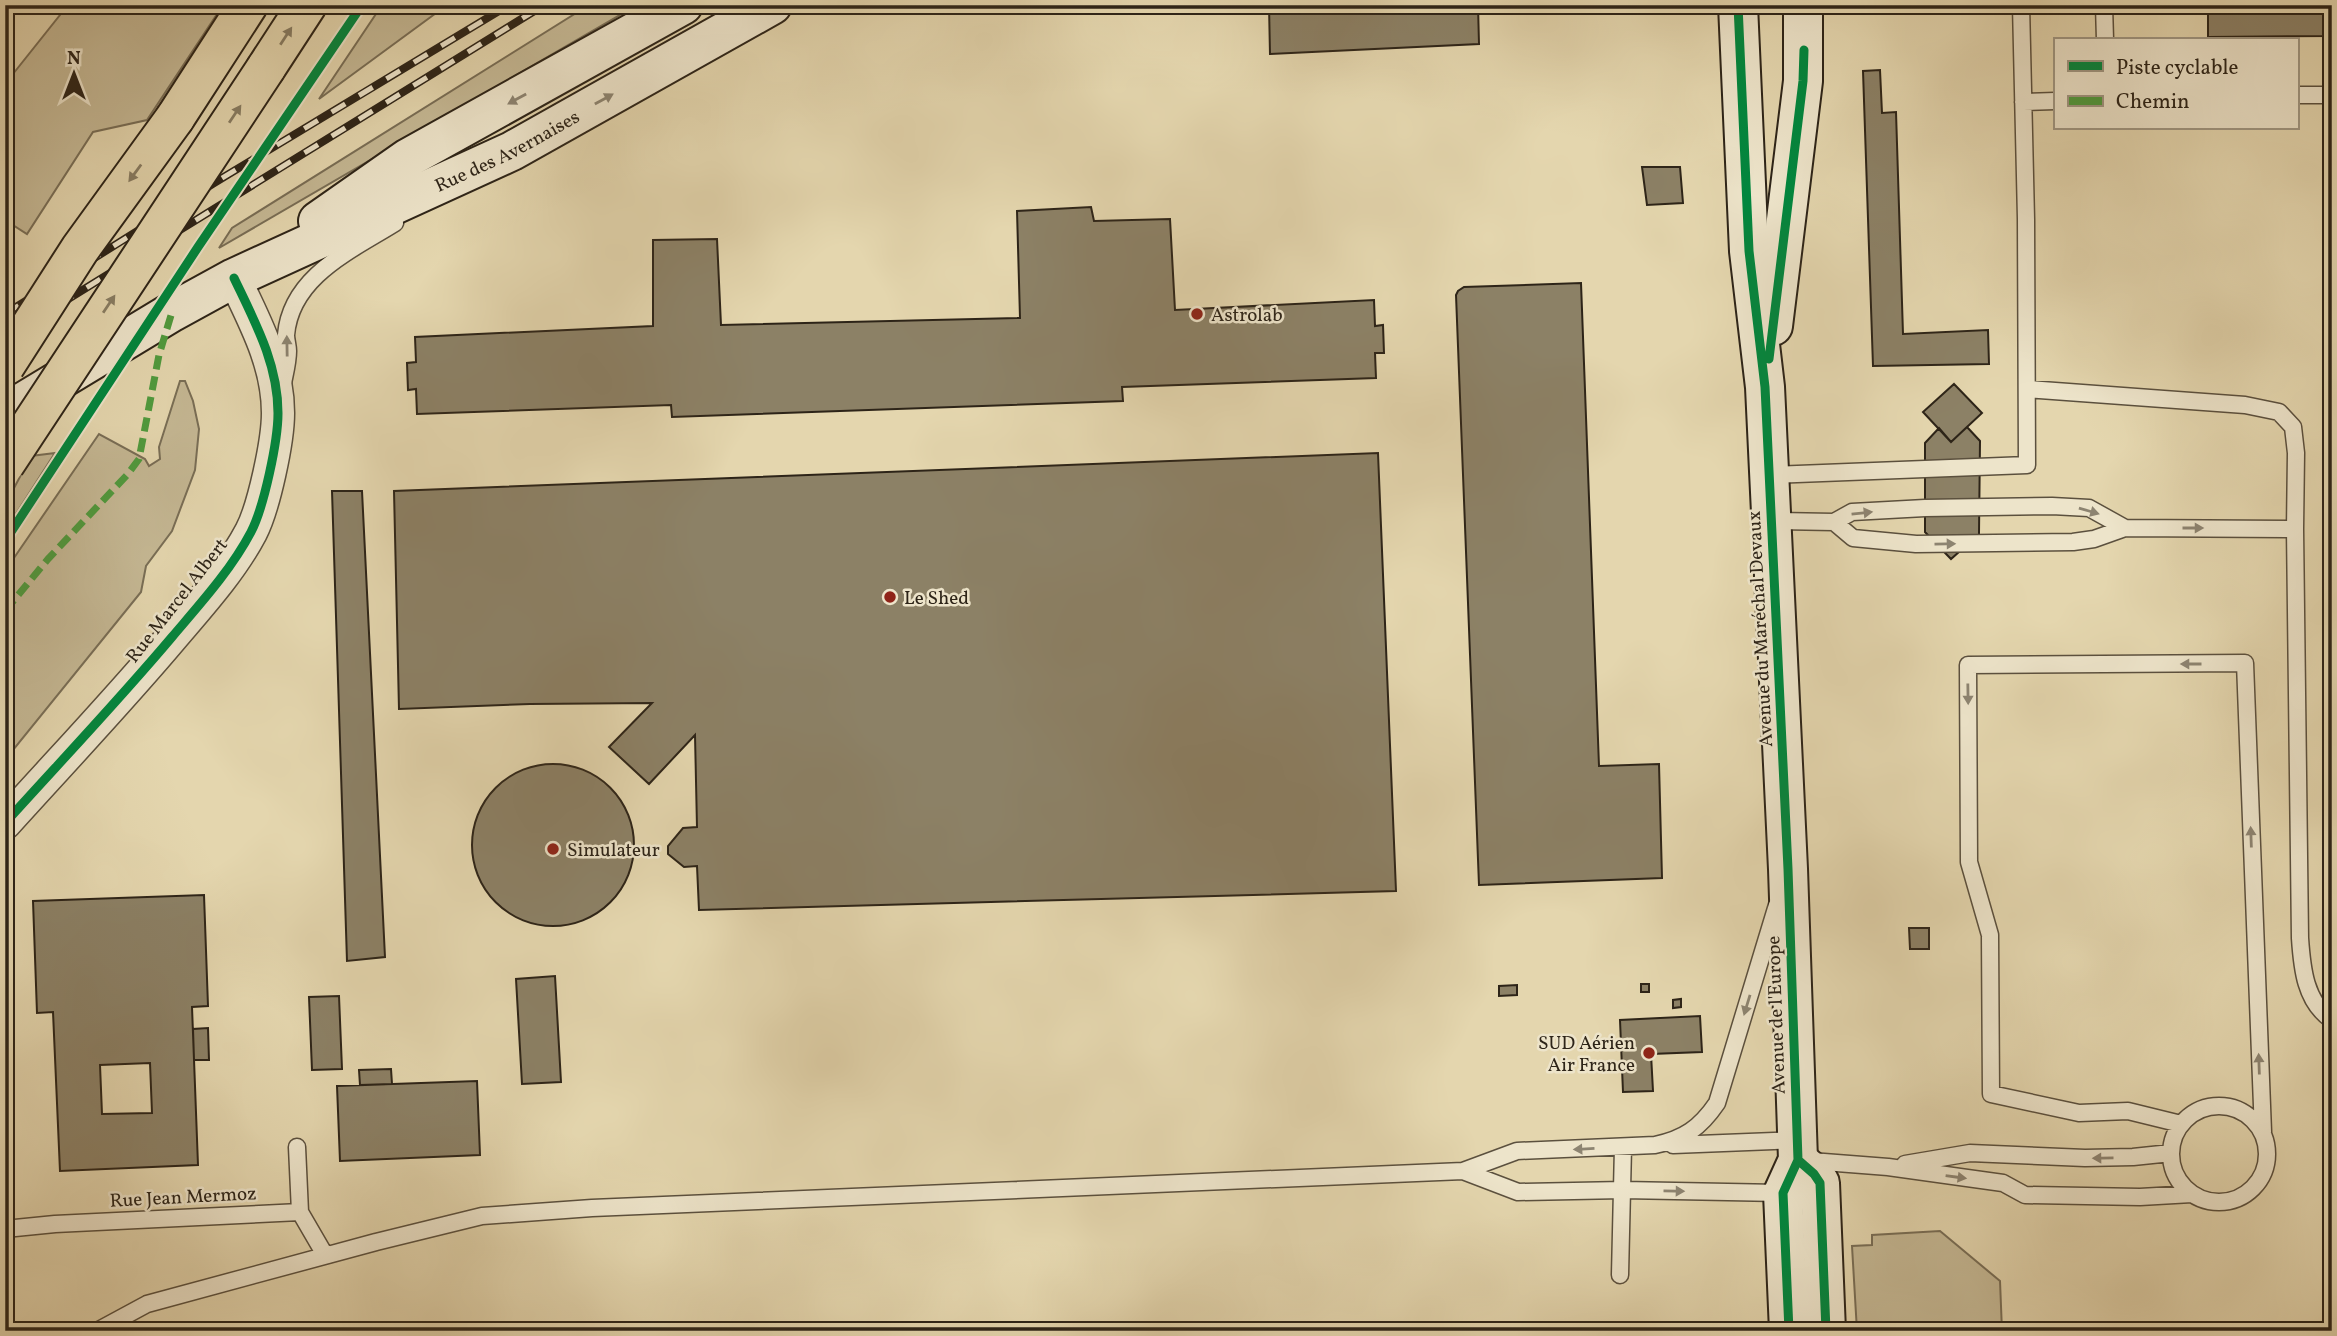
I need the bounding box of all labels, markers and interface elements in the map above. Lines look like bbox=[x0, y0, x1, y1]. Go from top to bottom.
one-way arrow bbox=[280, 27, 293, 46]
north arrow bbox=[38, 38, 108, 108]
legend bbox=[2054, 38, 2298, 130]
text: N bbox=[67, 46, 81, 72]
text: Piste cyclable bbox=[2116, 54, 2239, 83]
text: Chemin bbox=[2116, 88, 2190, 117]
one-way arrow bbox=[507, 93, 527, 105]
one-way arrow bbox=[594, 93, 614, 105]
one-way arrow bbox=[228, 105, 241, 124]
street label: Rue des Avernaises bbox=[431, 105, 585, 200]
one-way arrow bbox=[127, 164, 142, 182]
one-way arrow bbox=[102, 295, 116, 313]
place label: Astrolab bbox=[1211, 303, 1283, 329]
marker: Astrolab bbox=[1189, 306, 1205, 322]
one-way arrow bbox=[281, 335, 293, 357]
one-way arrow bbox=[2078, 506, 2100, 517]
one-way arrow bbox=[1851, 507, 1873, 518]
street label: Avenue du Maréchal Devaux bbox=[1742, 510, 1780, 748]
one-way arrow bbox=[2182, 522, 2204, 534]
street label: Rue Marcel Albert bbox=[121, 533, 235, 669]
one-way arrow bbox=[1934, 539, 1956, 550]
place label: Le Shed bbox=[904, 586, 969, 612]
marker: Le Shed bbox=[882, 589, 898, 605]
one-way arrow bbox=[2180, 658, 2202, 670]
one-way arrow bbox=[1962, 683, 1974, 705]
one-way arrow bbox=[2246, 825, 2257, 847]
place label: Simulateur bbox=[567, 838, 660, 864]
marker: Simulateur bbox=[545, 841, 561, 857]
street label: Avenue de l'Europe bbox=[1761, 935, 1793, 1095]
one-way arrow bbox=[1741, 995, 1751, 1016]
place label: SUD Aérien Air France bbox=[1538, 1031, 1635, 1079]
marker: SUD Aérien Air France bbox=[1641, 1045, 1657, 1061]
one-way arrow bbox=[2254, 1053, 2265, 1075]
one-way arrow bbox=[1572, 1143, 1594, 1154]
one-way arrow bbox=[2091, 1152, 2113, 1164]
one-way arrow bbox=[1945, 1171, 1967, 1182]
street label: Rue Jean Mermoz bbox=[109, 1181, 257, 1215]
one-way arrow bbox=[1664, 1185, 1686, 1197]

